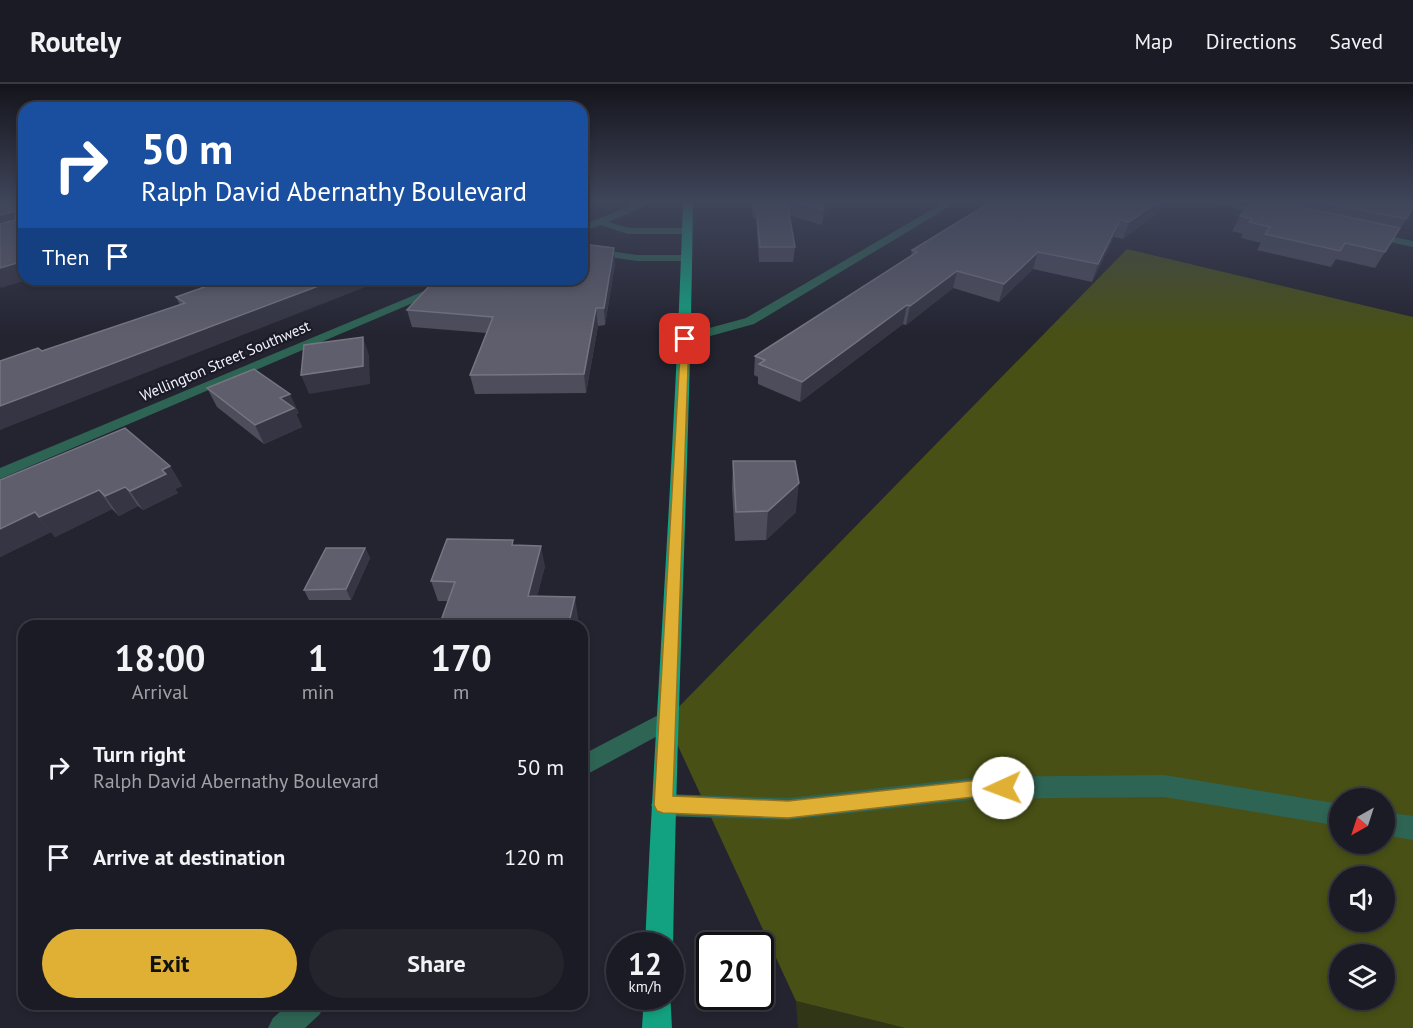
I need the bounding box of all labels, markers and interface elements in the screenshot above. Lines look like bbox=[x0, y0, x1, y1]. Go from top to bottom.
text: Routely bbox=[30, 23, 121, 60]
text: Map bbox=[1134, 28, 1173, 55]
text: Directions bbox=[1206, 28, 1297, 55]
text: Saved bbox=[1330, 28, 1383, 55]
text: 50 m bbox=[141, 121, 233, 176]
icon: right bbox=[42, 126, 120, 204]
text: Ralph David Abernathy Boulevard bbox=[141, 174, 527, 208]
icon: arrive bbox=[101, 240, 134, 273]
text: Then bbox=[42, 243, 89, 271]
pin bbox=[659, 313, 710, 364]
street label: Wellington Street Southwest bbox=[137, 316, 313, 405]
icon: arrive bbox=[668, 322, 701, 355]
text: 18:00 bbox=[114, 634, 206, 681]
text: 1 bbox=[308, 634, 328, 681]
text: 170 bbox=[431, 634, 492, 681]
text: Arrival bbox=[132, 679, 188, 705]
text: min bbox=[302, 679, 334, 705]
text: m bbox=[453, 679, 469, 705]
text: Turn right bbox=[93, 740, 185, 768]
icon: right bbox=[42, 751, 75, 784]
text: 50 m bbox=[516, 753, 564, 781]
position arrow bbox=[971, 756, 1035, 820]
text: Ralph David Abernathy Boulevard bbox=[93, 768, 379, 794]
north arrow bbox=[1329, 788, 1395, 854]
map controls bbox=[1329, 788, 1395, 1010]
icon: arrive bbox=[42, 841, 75, 874]
text: Arrive at destination bbox=[93, 843, 285, 871]
text: 120 m bbox=[504, 843, 564, 871]
button: sound bbox=[1329, 866, 1395, 932]
button: Exit bbox=[42, 929, 297, 998]
button: Share bbox=[309, 929, 564, 998]
speed limit sign: 20 bbox=[696, 932, 774, 1010]
text: 12 bbox=[628, 944, 662, 983]
button: layers bbox=[1329, 944, 1395, 1010]
text: km/h bbox=[629, 977, 661, 996]

